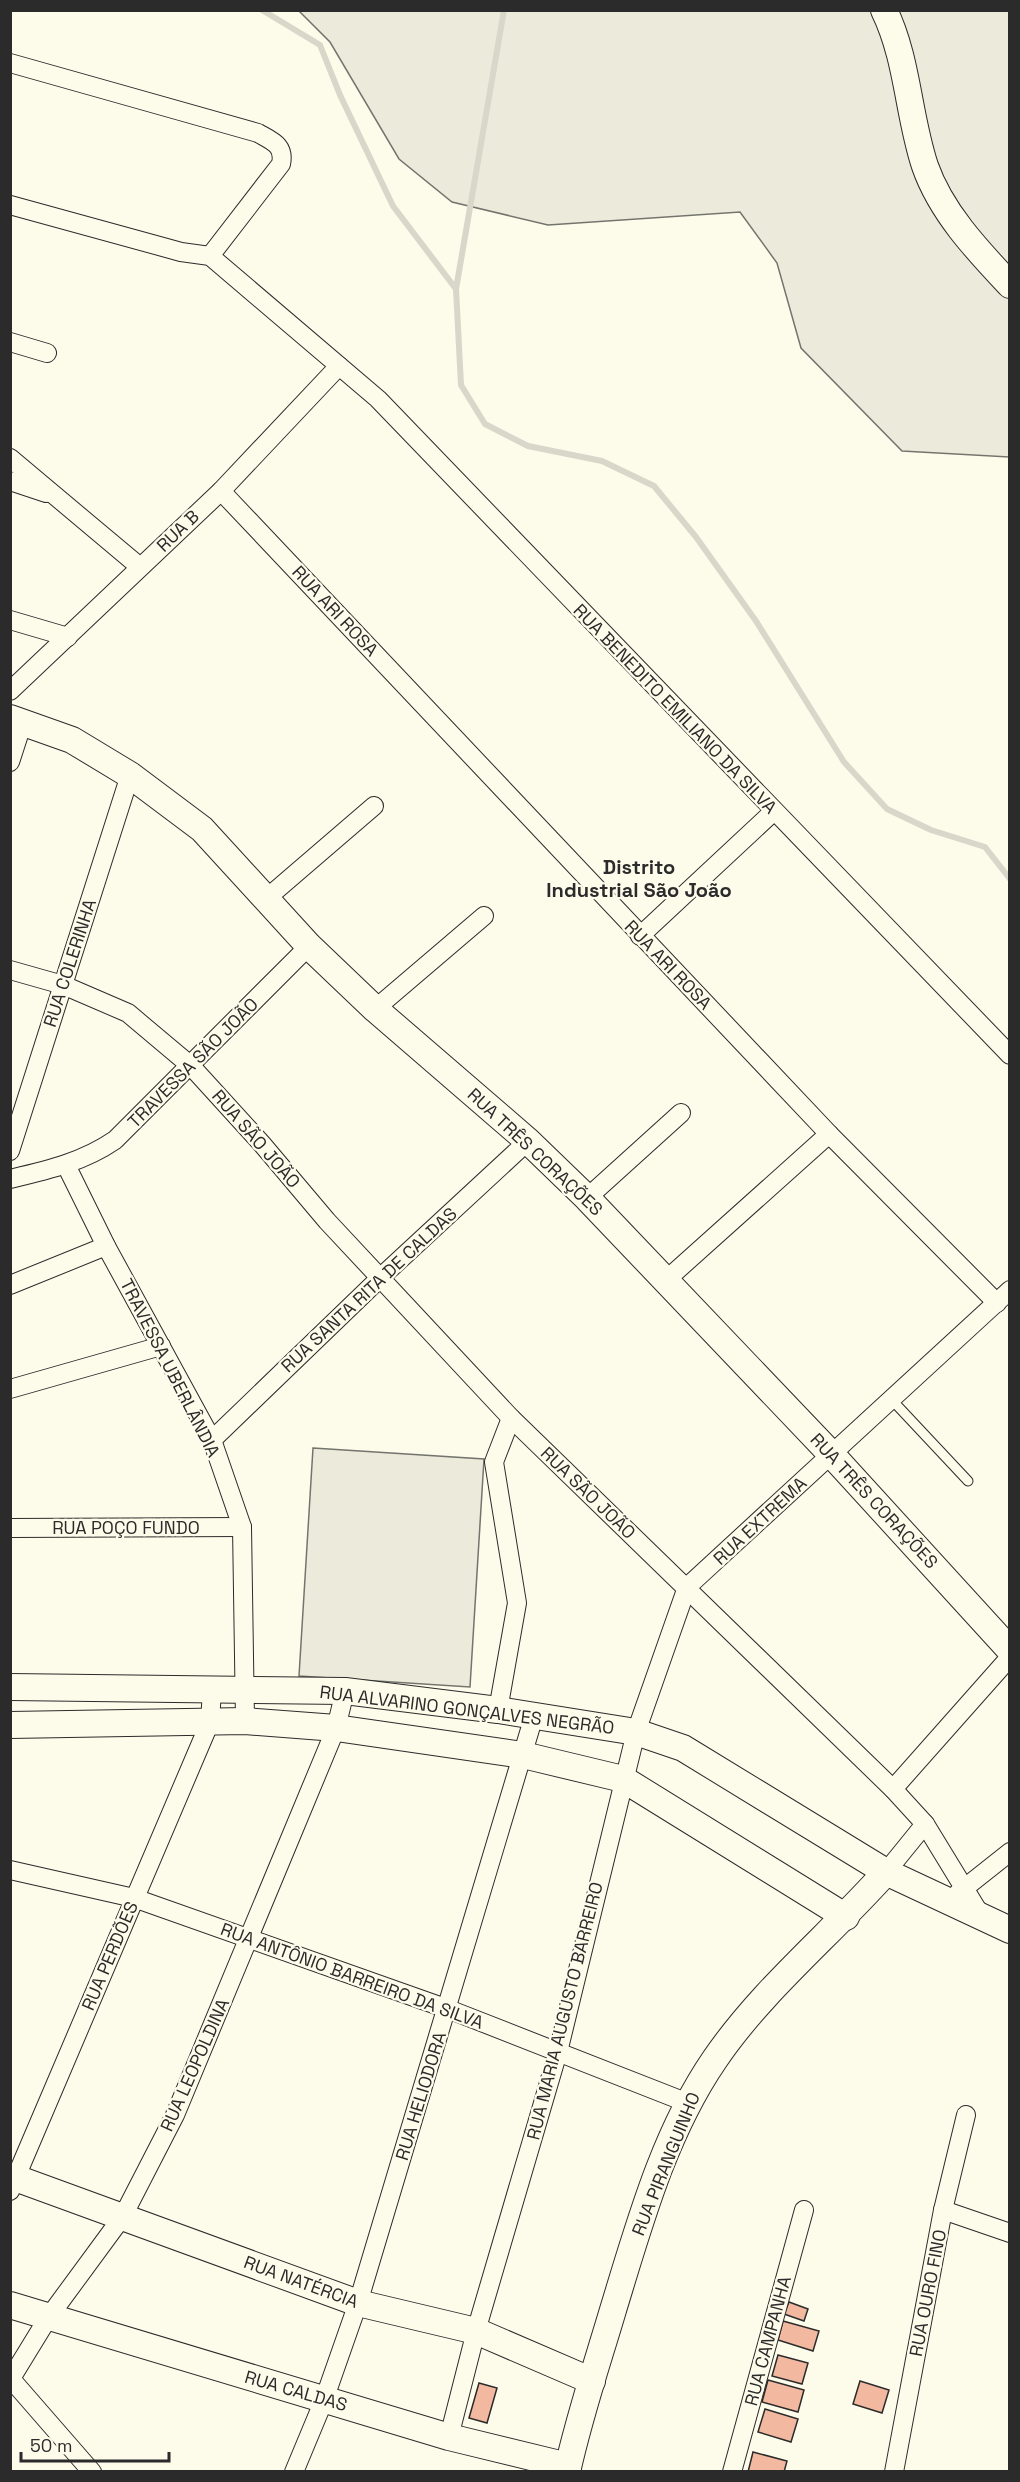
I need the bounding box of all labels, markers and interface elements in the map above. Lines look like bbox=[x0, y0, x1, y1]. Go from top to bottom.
street label: RUA B bbox=[151, 505, 204, 557]
street label: RUA ARI ROSA bbox=[287, 560, 383, 661]
street label: RUA BENEDITO EMILIANO DA SILVA bbox=[569, 599, 782, 818]
district label: Distrito Industrial São João bbox=[546, 854, 732, 903]
street label: RUA COLERINHA bbox=[38, 896, 101, 1030]
street label: RUA ARI ROSA bbox=[620, 915, 717, 1014]
street label: TRAVESSA SÃO JOÃO bbox=[122, 992, 263, 1133]
street label: RUA TRÊS CORAÇÕES bbox=[463, 1083, 608, 1220]
street label: RUA SÃO JOÃO bbox=[207, 1085, 305, 1193]
street label: RUA SANTA RITA DE CALDAS bbox=[276, 1202, 461, 1377]
street label: TRAVESSA UBERLÂNDIA bbox=[115, 1275, 226, 1461]
street label: RUA TRÊS CORAÇÕES bbox=[806, 1428, 943, 1573]
street label: RUA SÃO JOÃO bbox=[536, 1442, 641, 1544]
street label: RUA EXTREMA bbox=[708, 1471, 811, 1570]
street label: RUA POÇO FUNDO bbox=[52, 1516, 200, 1539]
street label: RUA ALVARINO GONÇALVES NEGRÃO bbox=[318, 1680, 616, 1739]
street label: RUA MARIA AUGUSTO BARREIRO bbox=[521, 1880, 608, 2142]
street label: RUA PERDÕES bbox=[76, 1898, 143, 2014]
street label: RUA ANTÔNIO BARREIRO DA SILVA bbox=[218, 1917, 487, 2034]
street label: RUA LEOPOLDINA bbox=[155, 1995, 234, 2135]
street label: RUA HELIODORA bbox=[390, 2029, 451, 2163]
street label: RUA PIRANGUINHO bbox=[626, 2089, 705, 2239]
street label: RUA OURO FINO bbox=[904, 2227, 951, 2358]
street label: RUA NATÉRCIA bbox=[241, 2250, 362, 2313]
street label: RUA CAMPANHA bbox=[739, 2273, 796, 2408]
street label: RUA CALDAS bbox=[242, 2365, 350, 2416]
scale bar bbox=[21, 2425, 170, 2463]
text: 50 m bbox=[30, 2434, 72, 2457]

